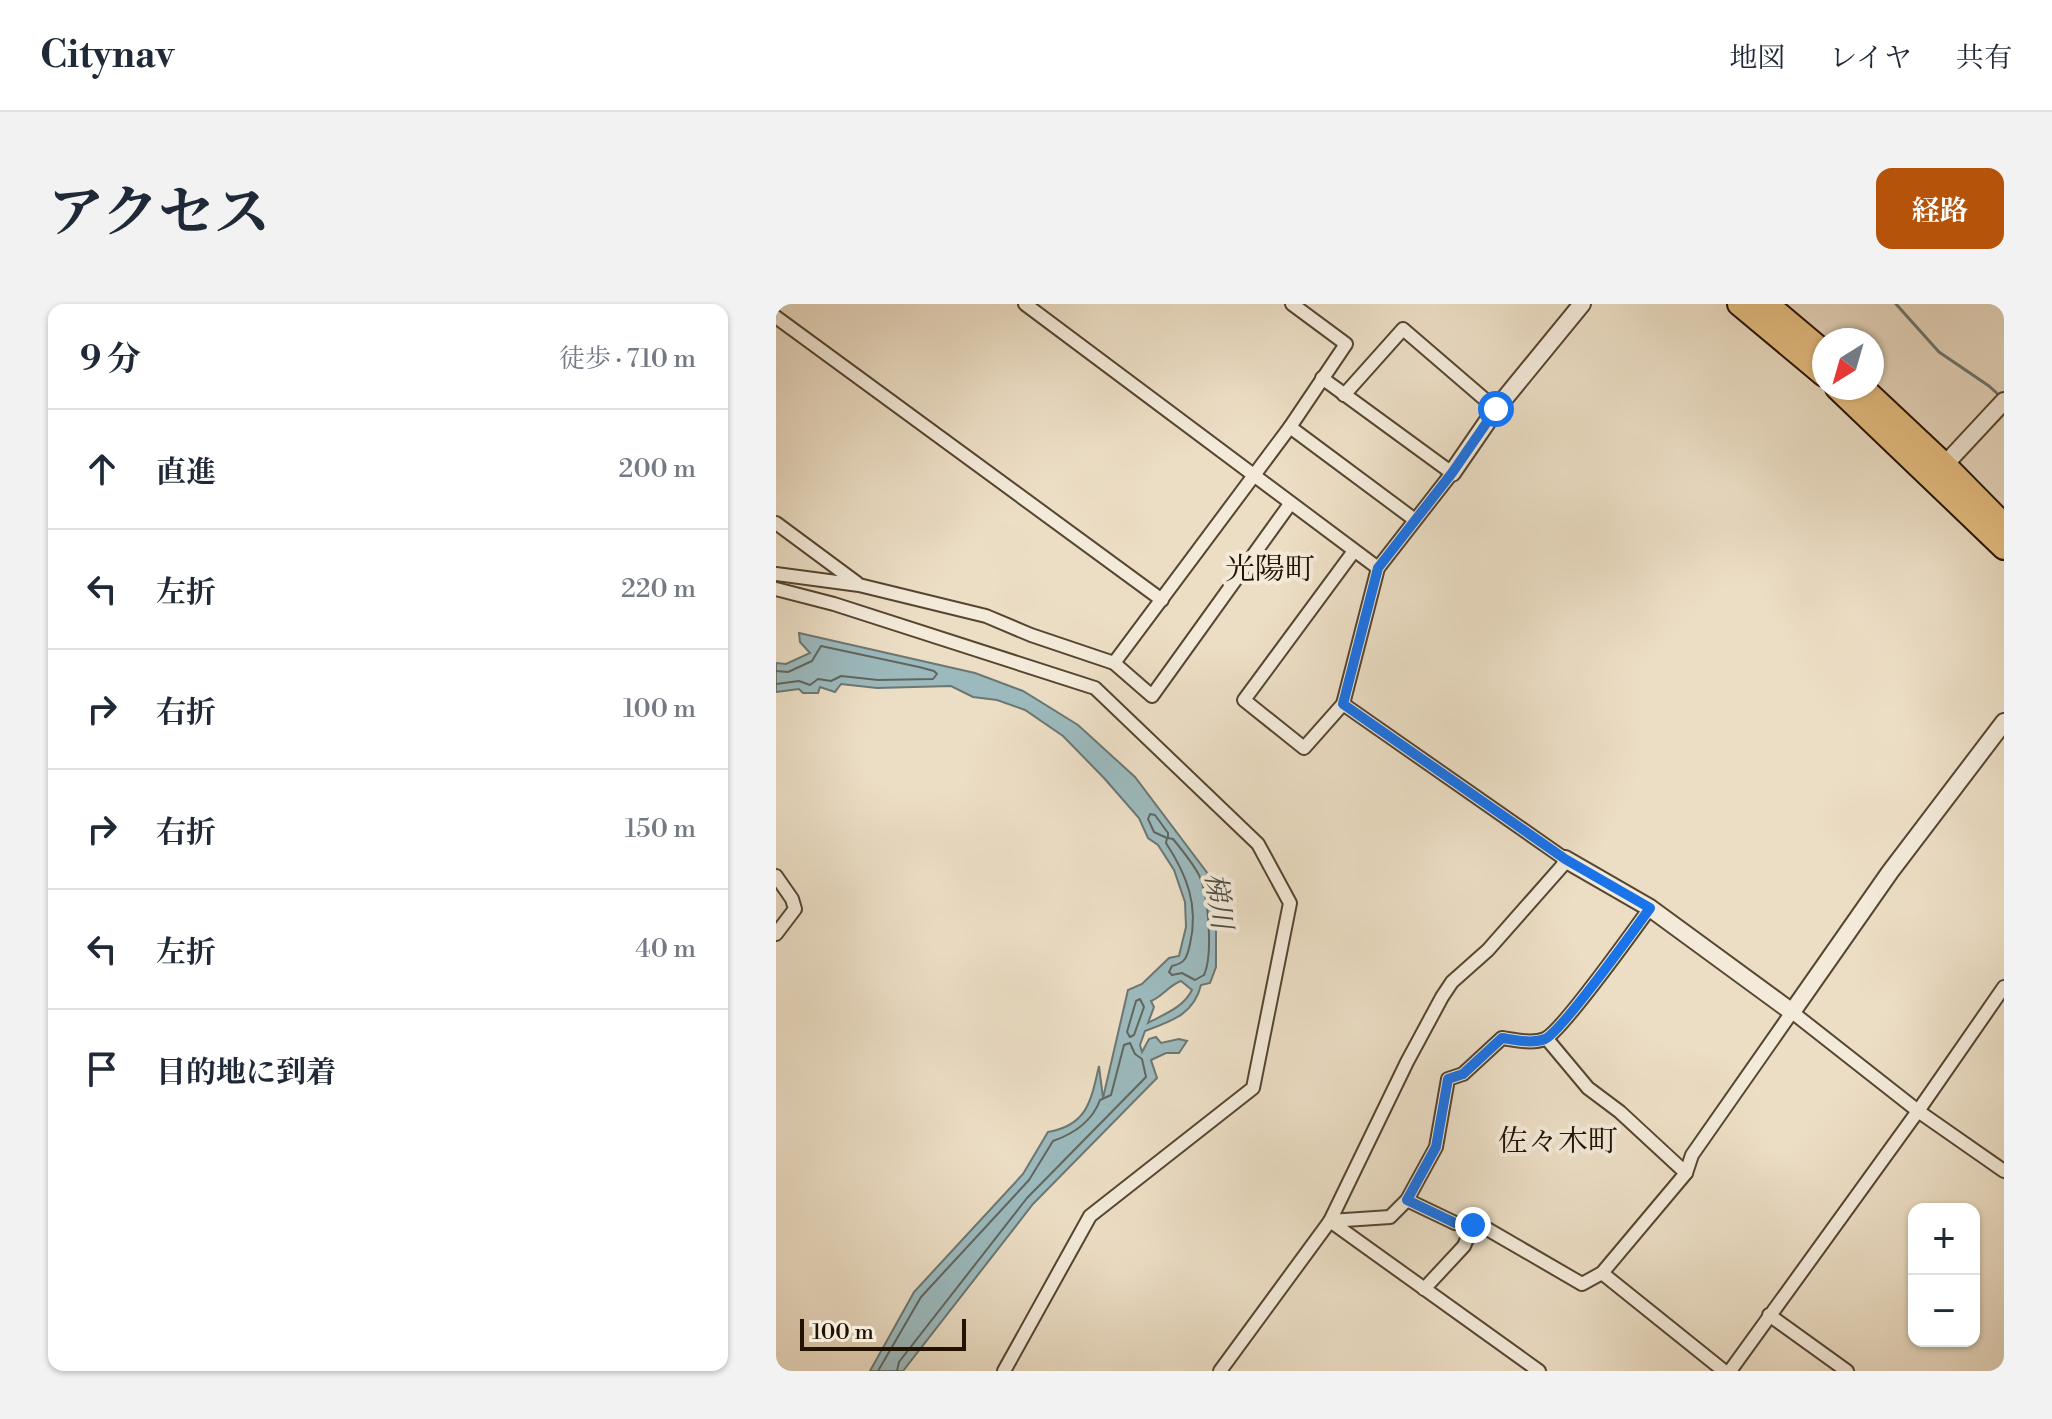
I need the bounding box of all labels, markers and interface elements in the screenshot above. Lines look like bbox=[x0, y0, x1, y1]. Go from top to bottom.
text: Citynav bbox=[40, 32, 174, 79]
text: 地図 bbox=[1729, 41, 1785, 76]
text: レイヤ bbox=[1829, 41, 1912, 76]
text: 共有 bbox=[1956, 41, 2012, 76]
button: 経路 bbox=[1876, 168, 2004, 249]
text: アクセス bbox=[48, 179, 270, 249]
north arrow bbox=[1812, 328, 1884, 400]
text: 9 分 bbox=[80, 339, 141, 381]
text: 徒歩 · 710 m bbox=[559, 343, 696, 375]
route start bbox=[1478, 391, 1514, 427]
icon: ahead bbox=[80, 447, 124, 491]
text: 200 m bbox=[619, 453, 696, 485]
text: 直進 bbox=[156, 454, 216, 492]
district label: 光陽町 bbox=[1225, 551, 1315, 589]
icon: left bbox=[80, 567, 124, 611]
text: 220 m bbox=[621, 573, 696, 605]
text: 左折 bbox=[156, 574, 216, 612]
icon: right bbox=[80, 687, 124, 731]
text: 100 m bbox=[623, 693, 696, 725]
text: 右折 bbox=[156, 694, 216, 732]
icon: right bbox=[80, 807, 124, 851]
text: 150 m bbox=[625, 813, 696, 845]
text: 右折 bbox=[156, 814, 216, 852]
water label: 梯川 bbox=[1197, 871, 1240, 934]
icon: left bbox=[80, 927, 124, 971]
text: 40 m bbox=[635, 933, 696, 965]
text: 左折 bbox=[156, 934, 216, 972]
icon: arrive bbox=[80, 1047, 124, 1091]
text: 目的地に到着 bbox=[156, 1054, 336, 1092]
district label: 佐々木町 bbox=[1498, 1123, 1618, 1161]
map controls bbox=[1908, 1203, 1980, 1347]
button: + bbox=[1908, 1203, 1980, 1275]
route end bbox=[1455, 1207, 1491, 1243]
button: − bbox=[1908, 1275, 1980, 1347]
scale bar bbox=[800, 1315, 966, 1351]
text: 100 m bbox=[812, 1319, 874, 1346]

